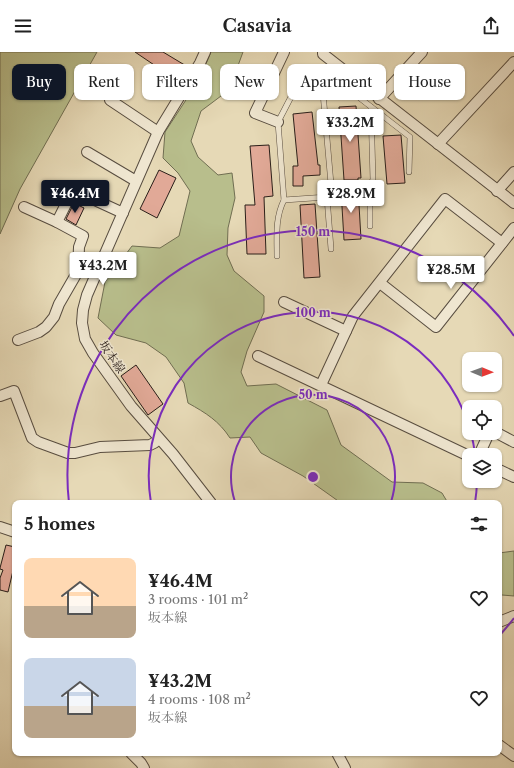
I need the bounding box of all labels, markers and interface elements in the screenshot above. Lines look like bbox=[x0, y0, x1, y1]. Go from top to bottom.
icon: menu bbox=[12, 15, 34, 37]
text: Casavia bbox=[222, 15, 292, 37]
icon: share bbox=[480, 15, 502, 37]
chip: Buy bbox=[12, 64, 66, 100]
chip: Rent bbox=[74, 64, 134, 100]
chip: Filters bbox=[142, 64, 212, 100]
chip: New bbox=[220, 64, 279, 100]
chip: Apartment bbox=[287, 64, 386, 100]
chip: House bbox=[394, 64, 465, 100]
pin: ¥33.2M bbox=[317, 109, 383, 143]
text: ¥33.2M bbox=[326, 114, 374, 130]
pin: ¥46.4M bbox=[42, 180, 108, 214]
pin: ¥28.9M bbox=[318, 180, 384, 214]
text: ¥46.4M bbox=[50, 185, 100, 201]
text: ¥28.9M bbox=[326, 185, 376, 201]
text: 150 m bbox=[296, 224, 330, 239]
pin: ¥43.2M bbox=[70, 252, 136, 286]
pin: ¥28.5M bbox=[418, 256, 484, 290]
text: ¥43.2M bbox=[78, 257, 128, 273]
text: ¥28.5M bbox=[426, 261, 476, 277]
text: 100 m bbox=[295, 305, 331, 320]
street label: 坂本線 bbox=[96, 338, 129, 376]
north arrow bbox=[462, 352, 502, 392]
map controls bbox=[462, 352, 502, 488]
text: 50 m bbox=[298, 387, 328, 402]
button: locate bbox=[462, 400, 502, 440]
button: layers bbox=[462, 448, 502, 488]
centre of rings bbox=[306, 470, 320, 484]
icon: filters bbox=[468, 513, 490, 535]
text: 5 homes bbox=[24, 514, 95, 534]
text: ¥46.4M bbox=[148, 571, 213, 591]
icon: home bbox=[56, 574, 104, 622]
icon: heart bbox=[468, 587, 490, 609]
text: 3 rooms · 101 m² bbox=[148, 591, 248, 607]
text: 坂本線 bbox=[148, 609, 187, 625]
text: ¥43.2M bbox=[148, 671, 212, 691]
icon: home bbox=[56, 674, 104, 722]
icon: heart bbox=[468, 687, 490, 709]
text: 4 rooms · 108 m² bbox=[148, 691, 251, 707]
text: 坂本線 bbox=[148, 709, 187, 725]

